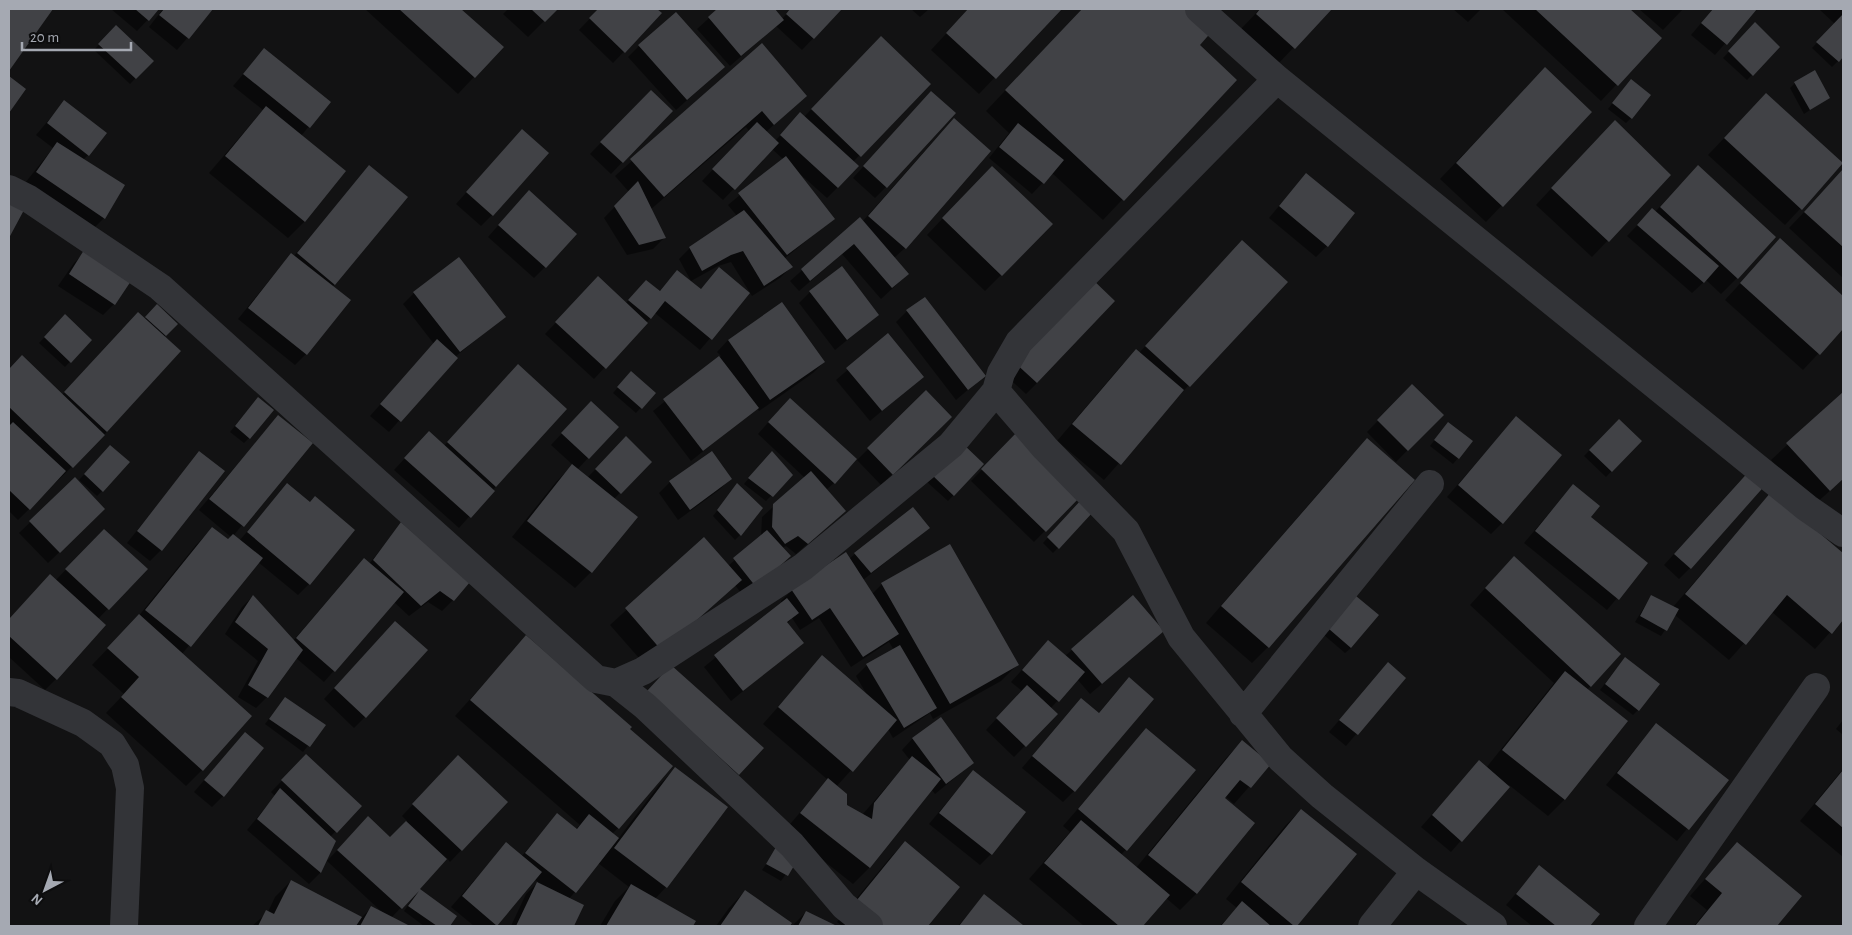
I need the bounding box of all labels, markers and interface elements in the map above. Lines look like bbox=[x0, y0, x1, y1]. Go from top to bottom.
scale bar bbox=[22, 20, 131, 52]
text: 20 m bbox=[30, 30, 59, 45]
north arrow bbox=[20, 865, 70, 915]
text: N bbox=[29, 891, 45, 908]

